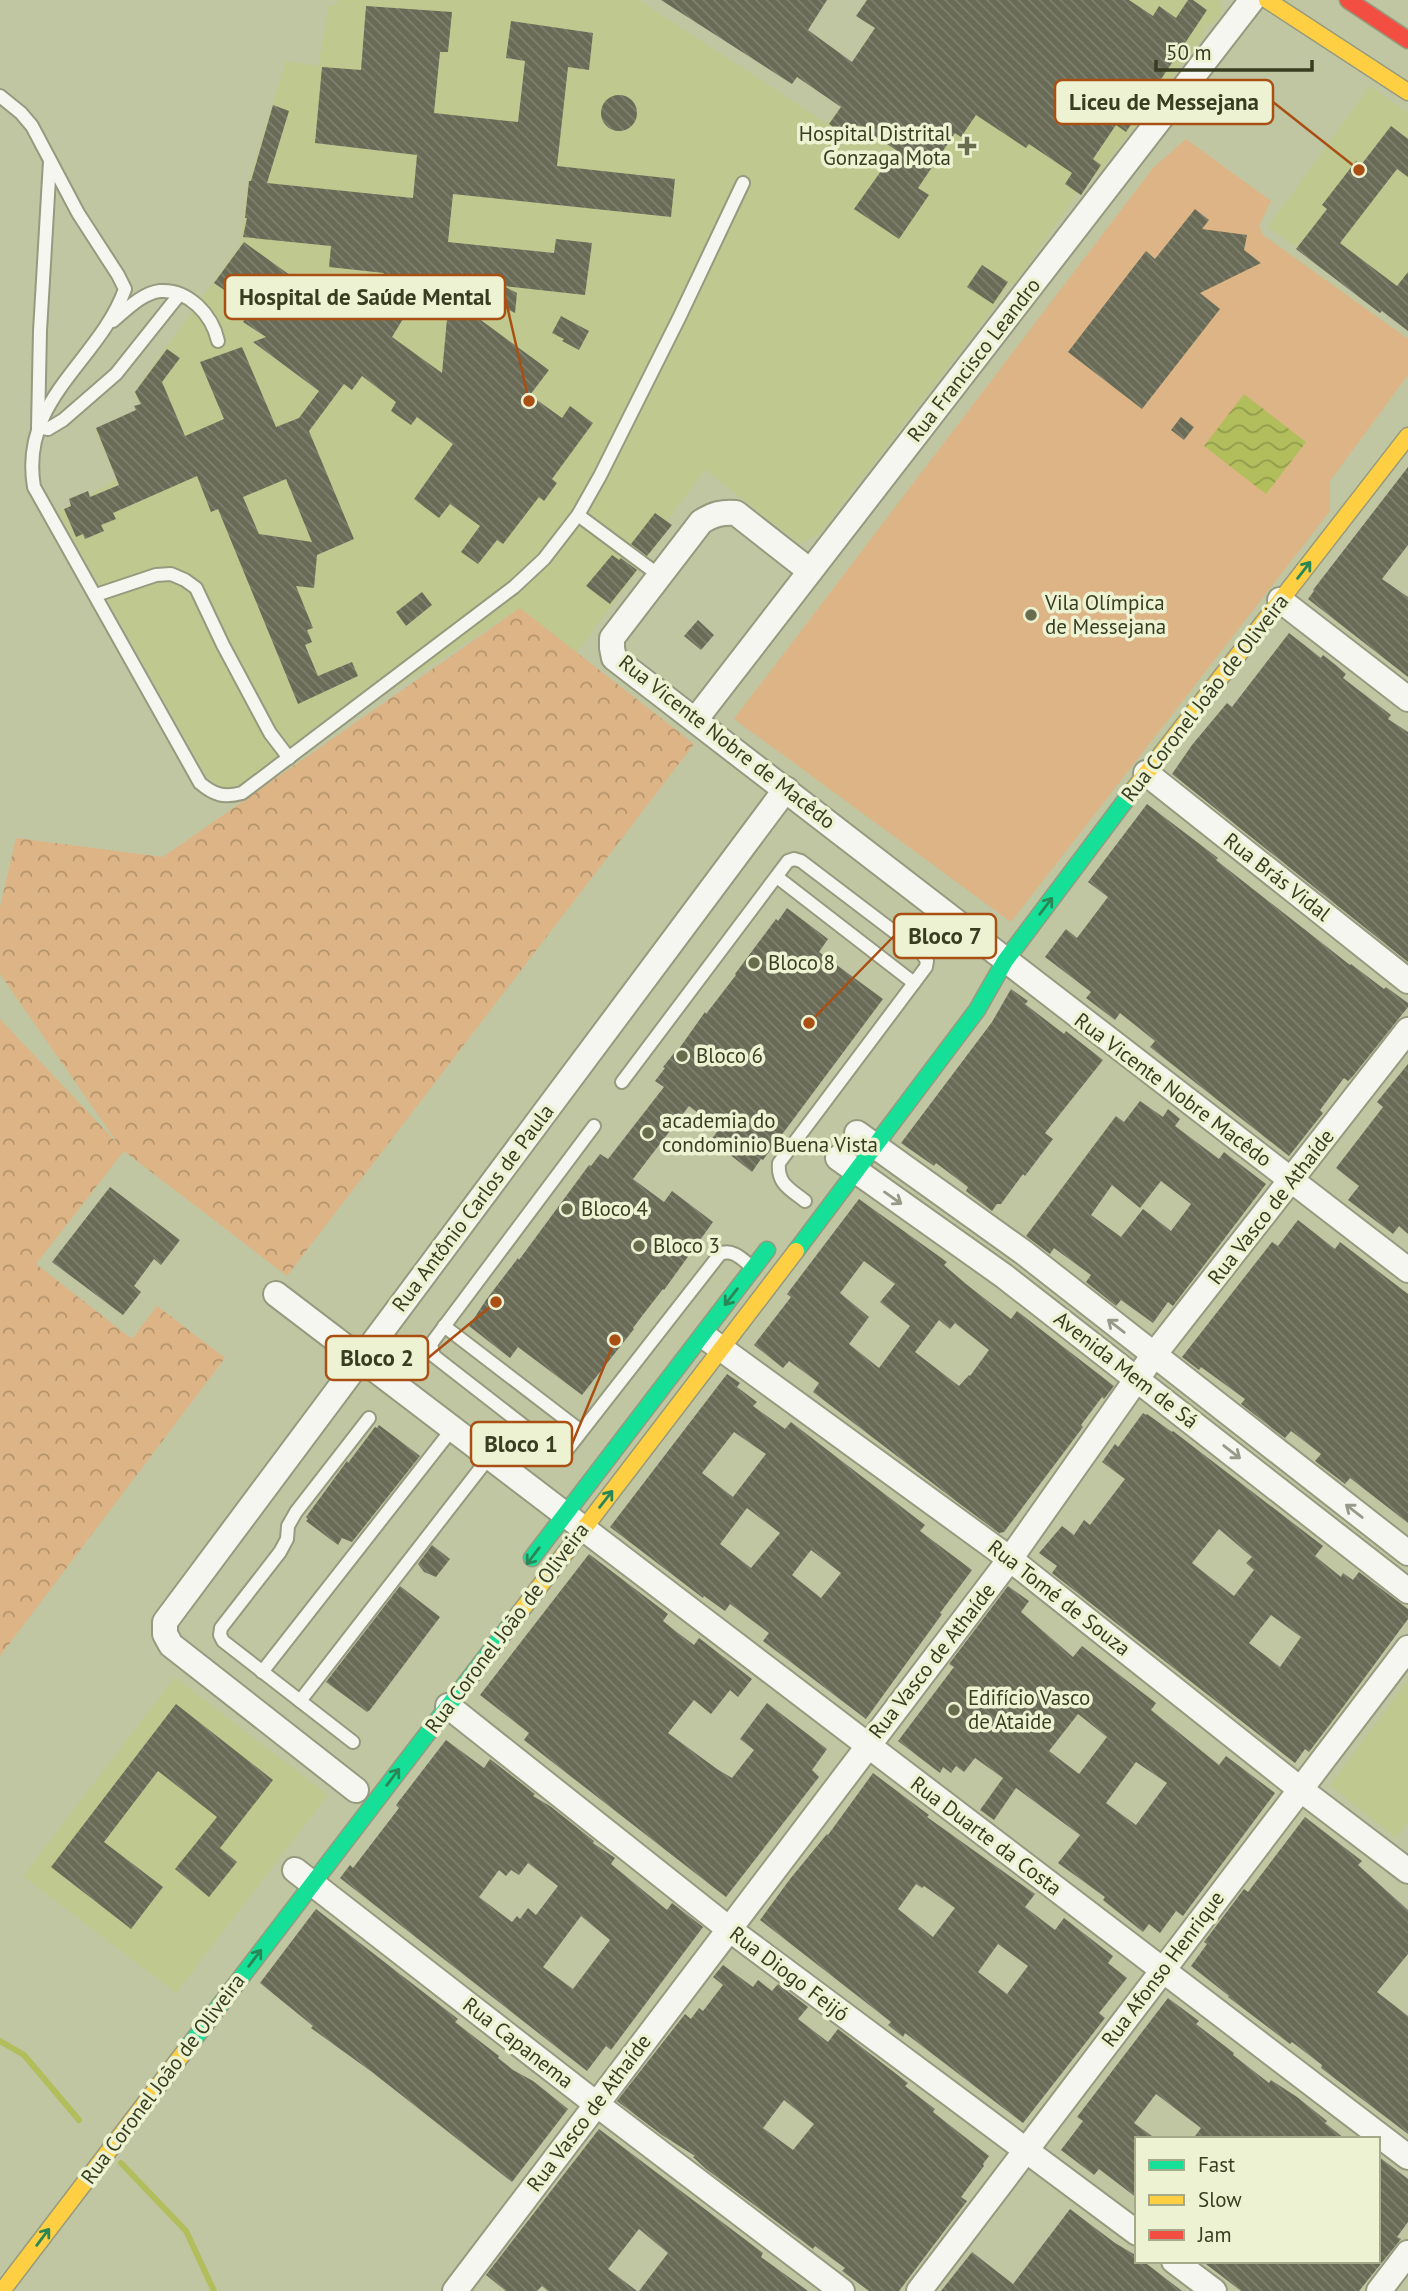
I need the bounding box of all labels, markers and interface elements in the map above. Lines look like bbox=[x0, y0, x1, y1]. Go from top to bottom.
scale bar bbox=[1156, 28, 1312, 72]
text: 50 m bbox=[1166, 39, 1212, 66]
callout: Liceu de Messejana bbox=[1055, 80, 1273, 124]
text: Liceu de Messejana bbox=[1069, 87, 1259, 116]
place label: Hospital Distrital Gonzaga Mota bbox=[799, 120, 951, 171]
marker: Hospital Distrital Gonzaga Mota bbox=[957, 136, 977, 156]
street label: Rua Francisco Leandro bbox=[901, 272, 1046, 447]
callout: Hospital de Saúde Mental bbox=[225, 275, 505, 319]
text: Hospital de Saúde Mental bbox=[239, 282, 491, 311]
one-way arrow bbox=[1296, 562, 1311, 580]
street label: Rua Coronel João de Oliveira bbox=[1115, 588, 1294, 807]
place label: Vila Olímpica de Messejana bbox=[1044, 589, 1166, 640]
marker: Vila Olímpica de Messejana bbox=[1023, 607, 1039, 623]
street label: Rua Vicente Nobre de Macêdo bbox=[613, 649, 841, 835]
street label: Rua Brás Vidal bbox=[1218, 826, 1336, 927]
one-way arrow bbox=[1038, 897, 1053, 916]
callout: Bloco 7 bbox=[894, 914, 996, 958]
text: Bloco 7 bbox=[908, 921, 982, 950]
place label: Bloco 8 bbox=[768, 949, 835, 976]
marker: Bloco 8 bbox=[746, 955, 762, 971]
street label: Rua Vicente Nobre Macêdo bbox=[1069, 1007, 1277, 1173]
place label: Bloco 6 bbox=[696, 1042, 763, 1069]
marker: Bloco 6 bbox=[674, 1048, 690, 1064]
street label: Rua Antônio Carlos de Paula bbox=[386, 1099, 559, 1317]
place label: academia do condominio Buena Vista bbox=[662, 1107, 878, 1158]
street label: Rua Vasco de Athaíde bbox=[1201, 1123, 1340, 1290]
marker: academia do condominio Buena Vista bbox=[640, 1125, 656, 1141]
one-way arrow bbox=[883, 1191, 903, 1205]
place label: Bloco 4 bbox=[581, 1195, 648, 1222]
marker: Bloco 4 bbox=[559, 1201, 575, 1217]
place label: Bloco 3 bbox=[653, 1232, 720, 1259]
marker: Bloco 3 bbox=[631, 1238, 647, 1254]
one-way arrow bbox=[724, 1287, 739, 1306]
street label: Avenida Mem de Sá bbox=[1049, 1305, 1204, 1434]
one-way arrow bbox=[1108, 1319, 1126, 1334]
callout: Bloco 2 bbox=[326, 1336, 428, 1380]
text: Bloco 2 bbox=[340, 1343, 414, 1372]
callout: Bloco 1 bbox=[471, 1422, 572, 1466]
text: Bloco 1 bbox=[484, 1429, 558, 1458]
one-way arrow bbox=[1222, 1445, 1240, 1460]
one-way arrow bbox=[598, 1490, 613, 1509]
one-way arrow bbox=[1345, 1503, 1364, 1518]
street label: Rua Coronel João de Oliveira bbox=[419, 1517, 595, 1738]
street label: Rua Tomé de Souza bbox=[983, 1534, 1136, 1662]
one-way arrow bbox=[526, 1546, 541, 1564]
street label: Rua Vasco de Athaíde bbox=[862, 1577, 1001, 1744]
place label: Edifício Vasco de Ataide bbox=[968, 1684, 1090, 1735]
marker: Edifício Vasco de Ataide bbox=[946, 1702, 962, 1718]
one-way arrow bbox=[386, 1768, 400, 1787]
street label: Rua Duarte da Costa bbox=[905, 1770, 1067, 1901]
street label: Rua Afonso Henrique bbox=[1095, 1885, 1230, 2052]
street label: Rua Diogo Feijó bbox=[724, 1920, 854, 2027]
one-way arrow bbox=[248, 1949, 262, 1968]
street label: Rua Coronel João de Oliveira bbox=[75, 1968, 251, 2189]
street label: Rua Capanema bbox=[458, 1991, 579, 2094]
street label: Rua Vasco de Athaíde bbox=[521, 2029, 657, 2197]
legend bbox=[1135, 2137, 1380, 2263]
text: Fast bbox=[1198, 2151, 1235, 2178]
text: Slow bbox=[1198, 2186, 1242, 2213]
text: Jam bbox=[1197, 2221, 1232, 2248]
one-way arrow bbox=[36, 2228, 51, 2246]

